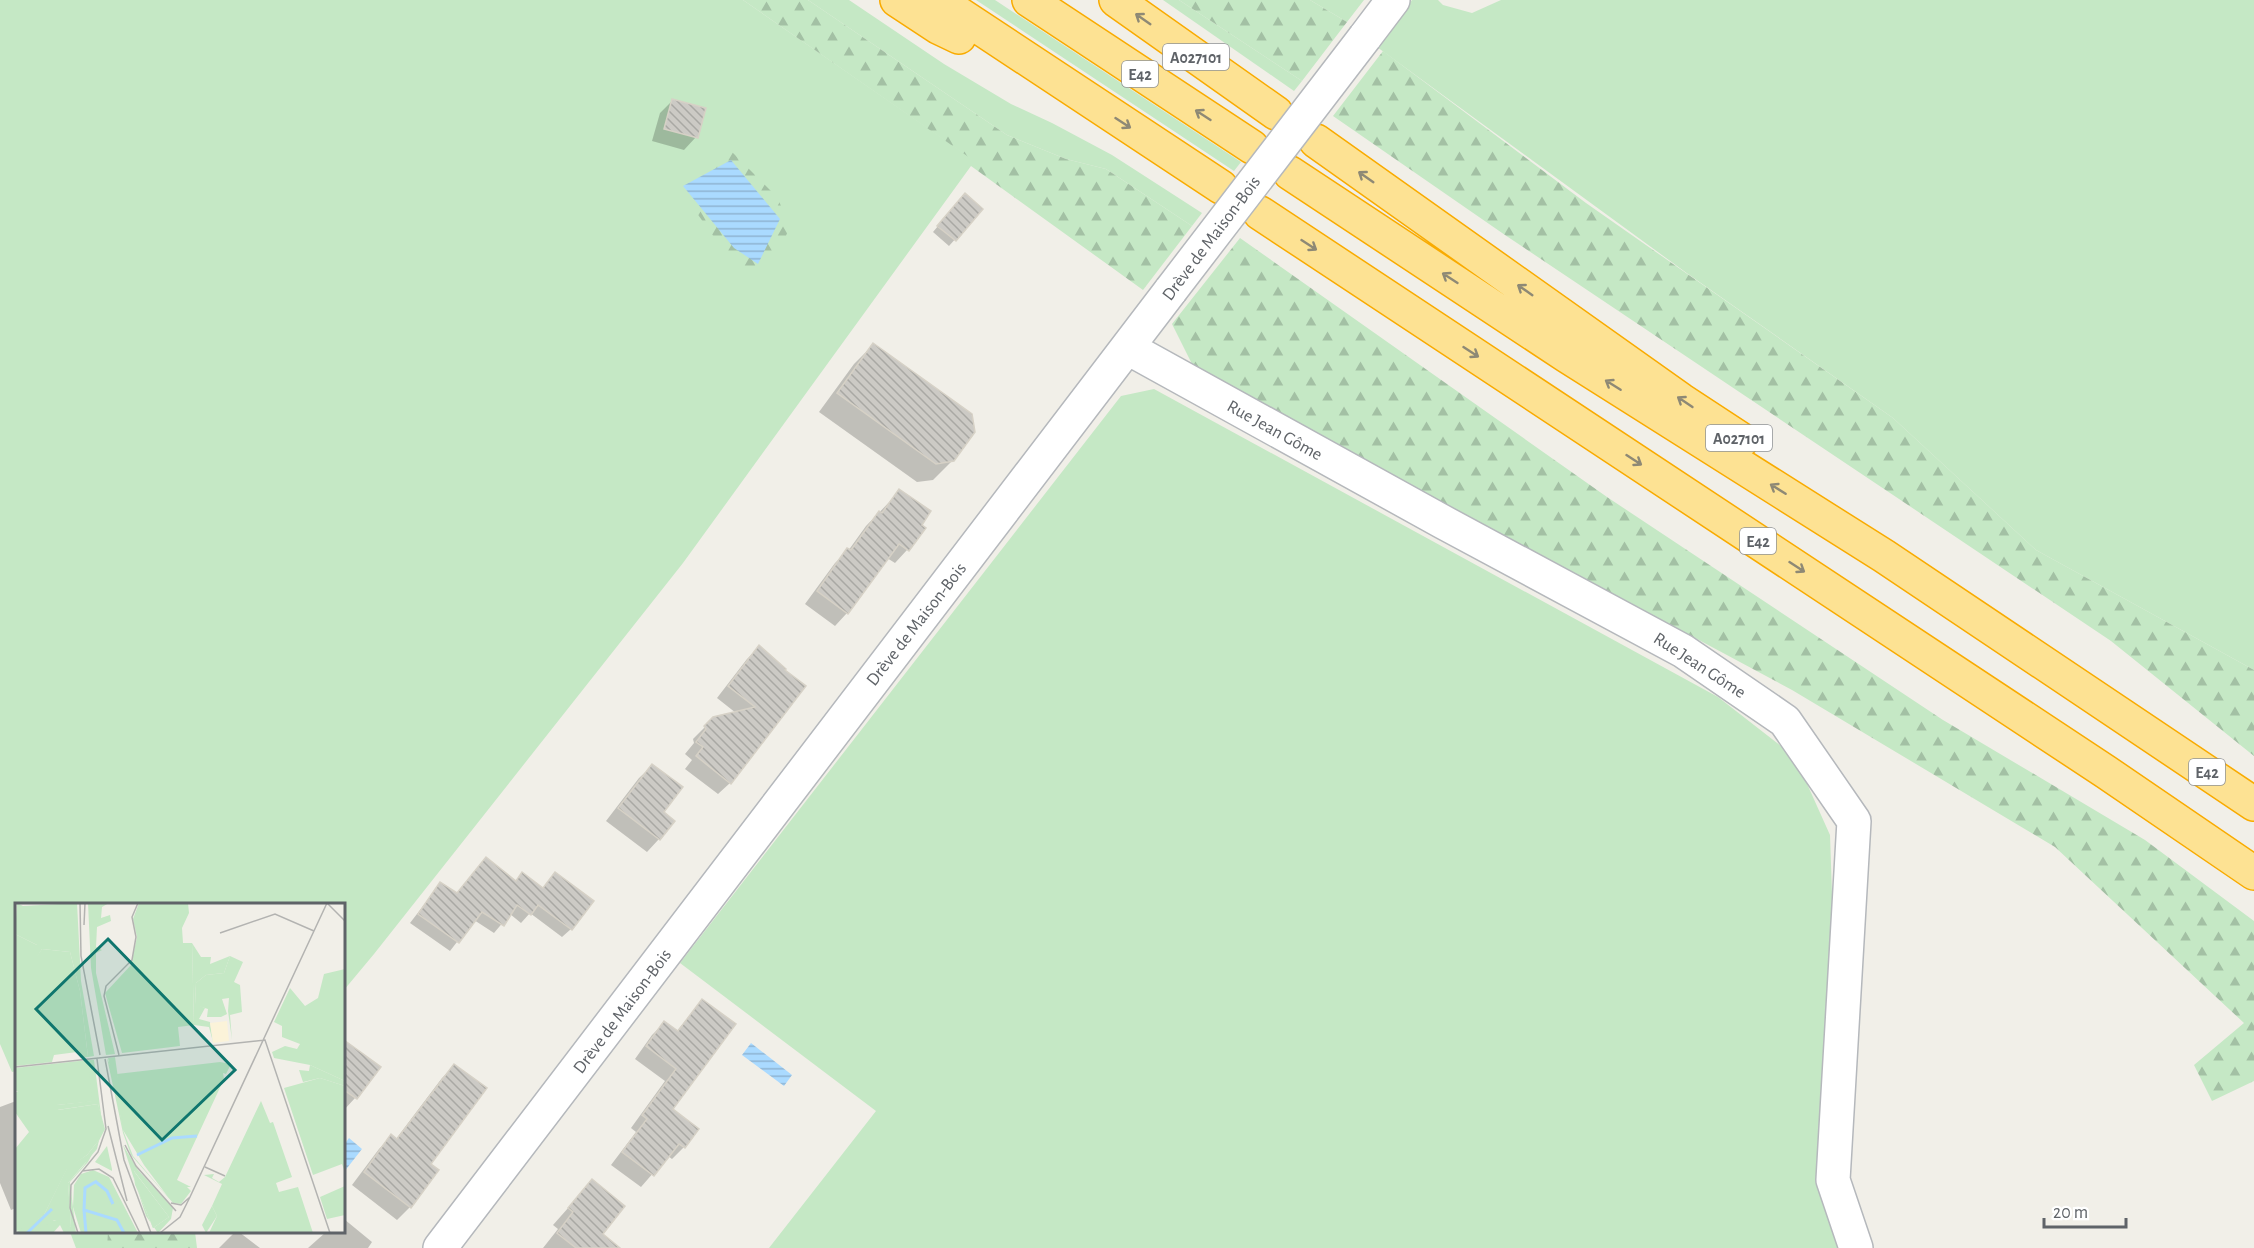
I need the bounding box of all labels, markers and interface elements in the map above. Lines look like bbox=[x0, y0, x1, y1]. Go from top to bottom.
one-way arrow bbox=[1135, 13, 1152, 25]
road number: A027101 bbox=[1163, 44, 1229, 70]
road number: E42 bbox=[1122, 61, 1158, 87]
one-way arrow bbox=[1195, 109, 1212, 121]
one-way arrow bbox=[1115, 117, 1131, 129]
one-way arrow bbox=[1359, 171, 1375, 183]
street label: Drève de Maison-Bois bbox=[1159, 173, 1264, 304]
one-way arrow bbox=[1300, 239, 1316, 251]
one-way arrow bbox=[1442, 272, 1458, 284]
one-way arrow bbox=[1518, 284, 1534, 296]
one-way arrow bbox=[1463, 346, 1479, 358]
one-way arrow bbox=[1605, 379, 1622, 391]
one-way arrow bbox=[1677, 396, 1693, 408]
street label: Rue Jean Gôme bbox=[1224, 397, 1325, 464]
road number: A027101 bbox=[1706, 425, 1772, 451]
one-way arrow bbox=[1625, 454, 1642, 466]
one-way arrow bbox=[1770, 483, 1787, 495]
road number: E42 bbox=[1740, 528, 1776, 554]
street label: Drève de Maison-Bois bbox=[863, 560, 970, 689]
one-way arrow bbox=[1788, 561, 1805, 573]
street label: Rue Jean Gôme bbox=[1650, 629, 1749, 702]
road number: E42 bbox=[2189, 759, 2225, 785]
inset map bbox=[15, 903, 345, 1233]
street label: Drève de Maison-Bois bbox=[570, 946, 675, 1077]
scale bar bbox=[2044, 1191, 2126, 1229]
text: 20 m bbox=[2053, 1204, 2088, 1222]

